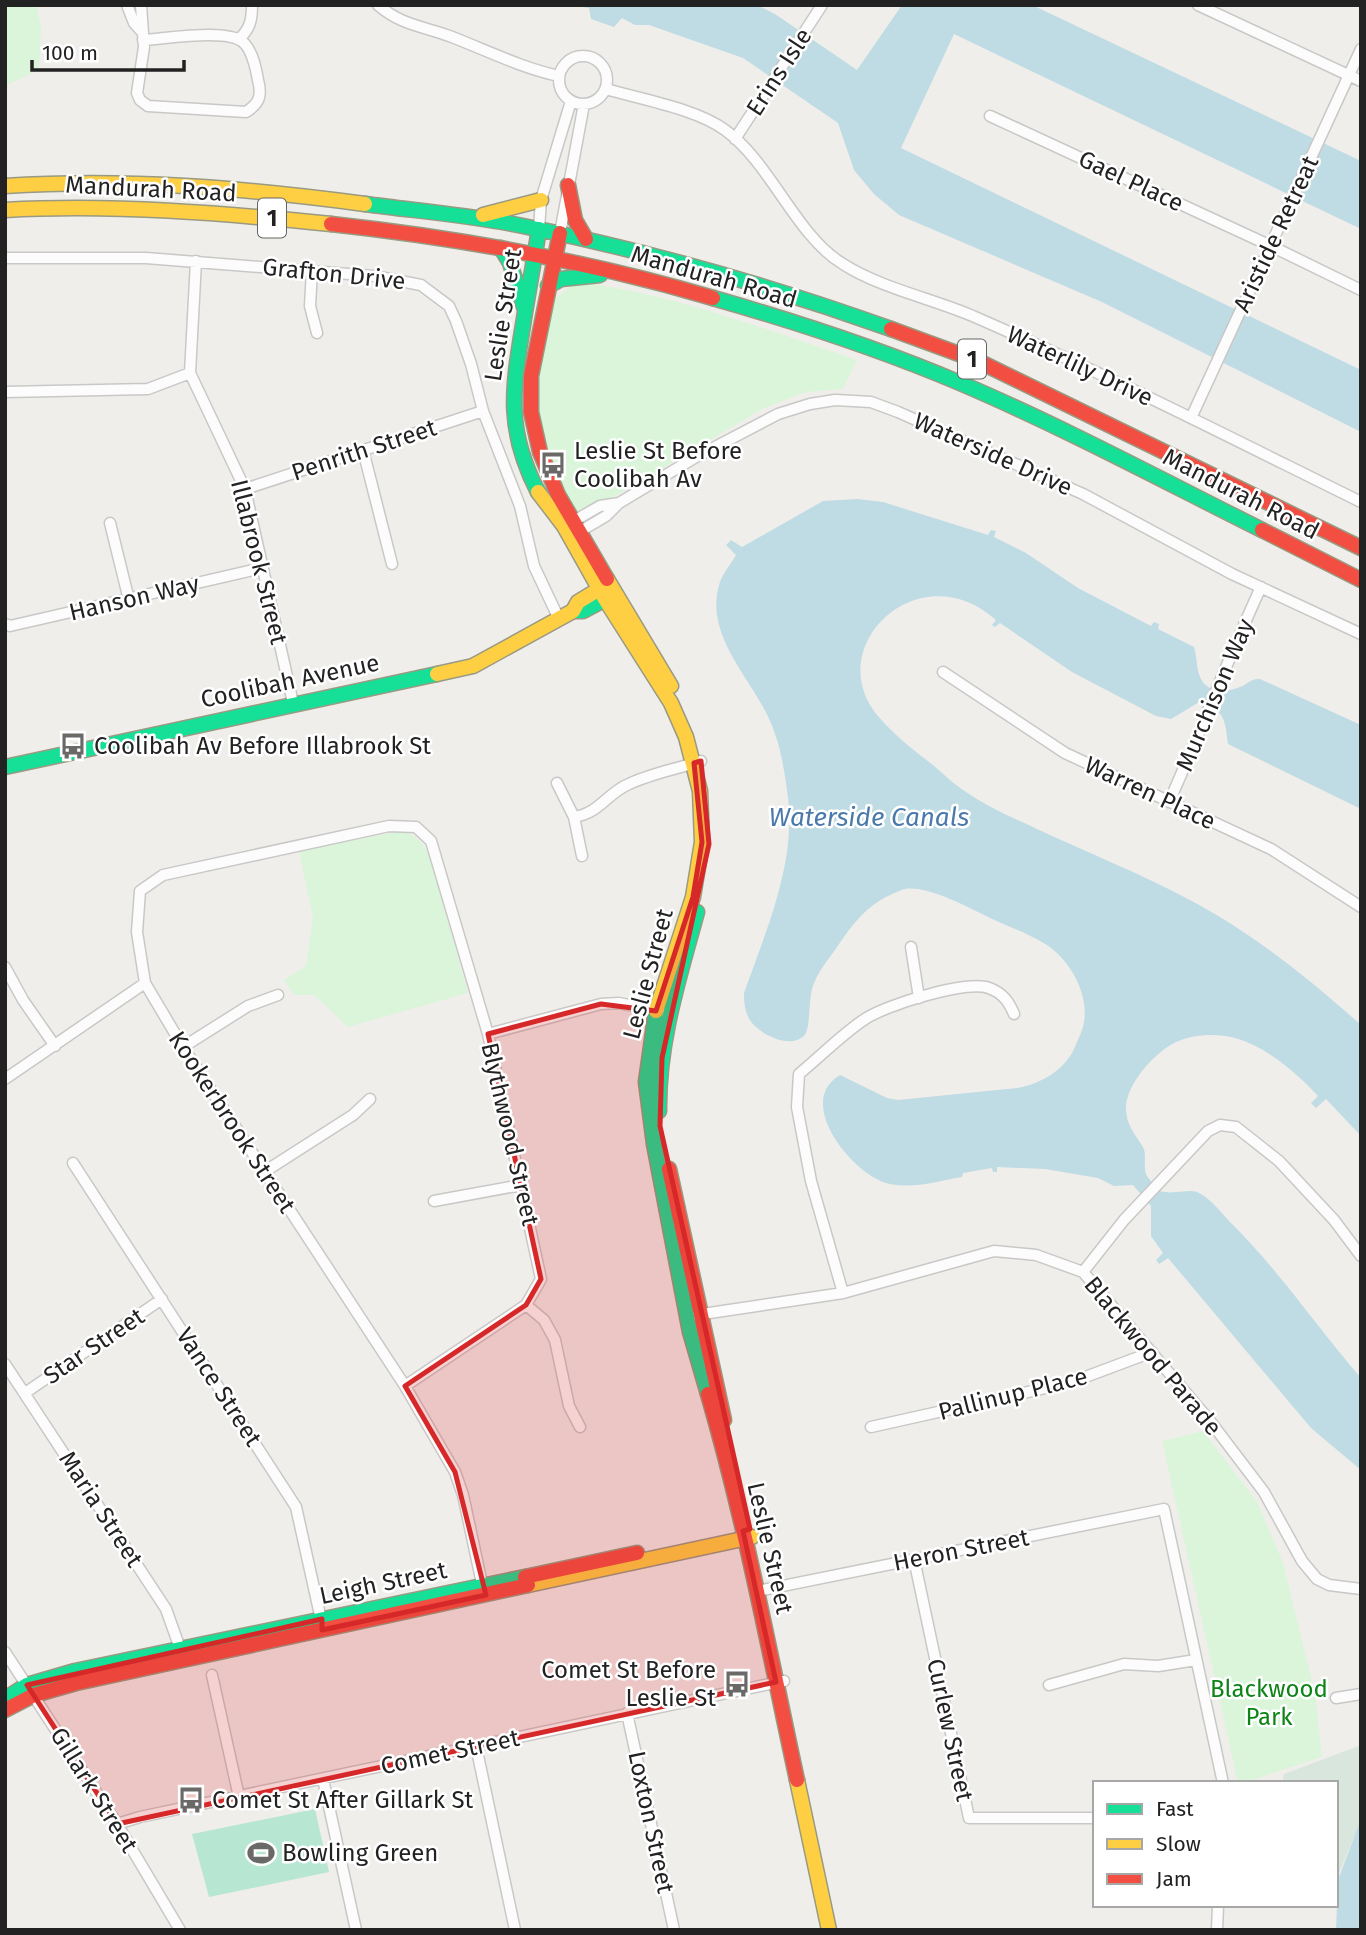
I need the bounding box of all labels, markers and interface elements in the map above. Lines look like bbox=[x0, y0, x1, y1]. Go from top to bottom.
street label: Erins Isle bbox=[740, 23, 818, 121]
scale bar bbox=[32, 28, 184, 72]
text: 100 m bbox=[42, 40, 98, 66]
street label: Gael Place bbox=[1074, 145, 1188, 217]
street label: Aristide Retreat bbox=[1228, 151, 1325, 317]
street label: Mandurah Road bbox=[65, 171, 237, 207]
road number: 1 bbox=[258, 198, 286, 238]
street label: Mandurah Road bbox=[628, 240, 800, 314]
street label: Leslie Street bbox=[479, 246, 527, 383]
street label: Grafton Drive bbox=[261, 253, 407, 295]
street label: Waterlily Drive bbox=[1003, 320, 1157, 412]
road number: 1 bbox=[958, 340, 986, 378]
street label: Waterside Drive bbox=[909, 407, 1077, 501]
street label: Penrith Street bbox=[288, 413, 440, 487]
place label: Leslie St Before Coolibah Av bbox=[574, 437, 742, 493]
street label: Mandurah Road bbox=[1158, 443, 1324, 545]
bus stop icon: Leslie St Before Coolibah Av bbox=[538, 450, 568, 480]
street label: Illabrook Street bbox=[225, 477, 293, 648]
street label: Hanson Way bbox=[66, 569, 202, 627]
street label: Murchison Way bbox=[1170, 614, 1260, 775]
street label: Coolibah Avenue bbox=[198, 648, 382, 714]
bus stop icon: Coolibah Av Before Illabrook St bbox=[58, 731, 88, 761]
place label: Coolibah Av Before Illabrook St bbox=[94, 732, 431, 760]
street label: Warren Place bbox=[1080, 750, 1220, 836]
water label: Waterside Canals bbox=[769, 802, 969, 833]
street label: Leslie Street bbox=[617, 905, 679, 1042]
street label: Kookerbrook Street bbox=[163, 1026, 301, 1218]
street label: Blythwood Street bbox=[475, 1040, 545, 1229]
street label: Blackwood Parade bbox=[1078, 1271, 1228, 1441]
street label: Star Street bbox=[38, 1302, 150, 1390]
street label: Vance Street bbox=[170, 1323, 268, 1452]
street label: Pallinup Place bbox=[936, 1362, 1090, 1426]
street label: Maria Street bbox=[53, 1446, 149, 1572]
street label: Leslie Street bbox=[741, 1480, 799, 1617]
street label: Heron Street bbox=[891, 1523, 1031, 1577]
street label: Leigh Street bbox=[317, 1556, 449, 1610]
place label: Comet St Before Leslie St bbox=[541, 1656, 716, 1712]
street label: Curlew Street bbox=[921, 1656, 979, 1804]
bus stop icon: Comet St Before Leslie St bbox=[722, 1669, 752, 1699]
park label: Blackwood Park bbox=[1210, 1675, 1328, 1731]
street label: Gillark Street bbox=[45, 1722, 144, 1858]
street label: Comet Street bbox=[378, 1724, 522, 1780]
street label: Loxton Street bbox=[622, 1748, 680, 1896]
legend bbox=[1093, 1781, 1338, 1907]
bus stop icon: Comet St After Gillark St bbox=[176, 1785, 206, 1815]
place label: Comet St After Gillark St bbox=[212, 1786, 473, 1814]
text: Fast bbox=[1156, 1796, 1194, 1822]
text: Slow bbox=[1156, 1831, 1201, 1857]
sports icon: Bowling Green bbox=[246, 1838, 276, 1868]
place label: Bowling Green bbox=[282, 1839, 438, 1867]
text: Jam bbox=[1156, 1866, 1192, 1892]

